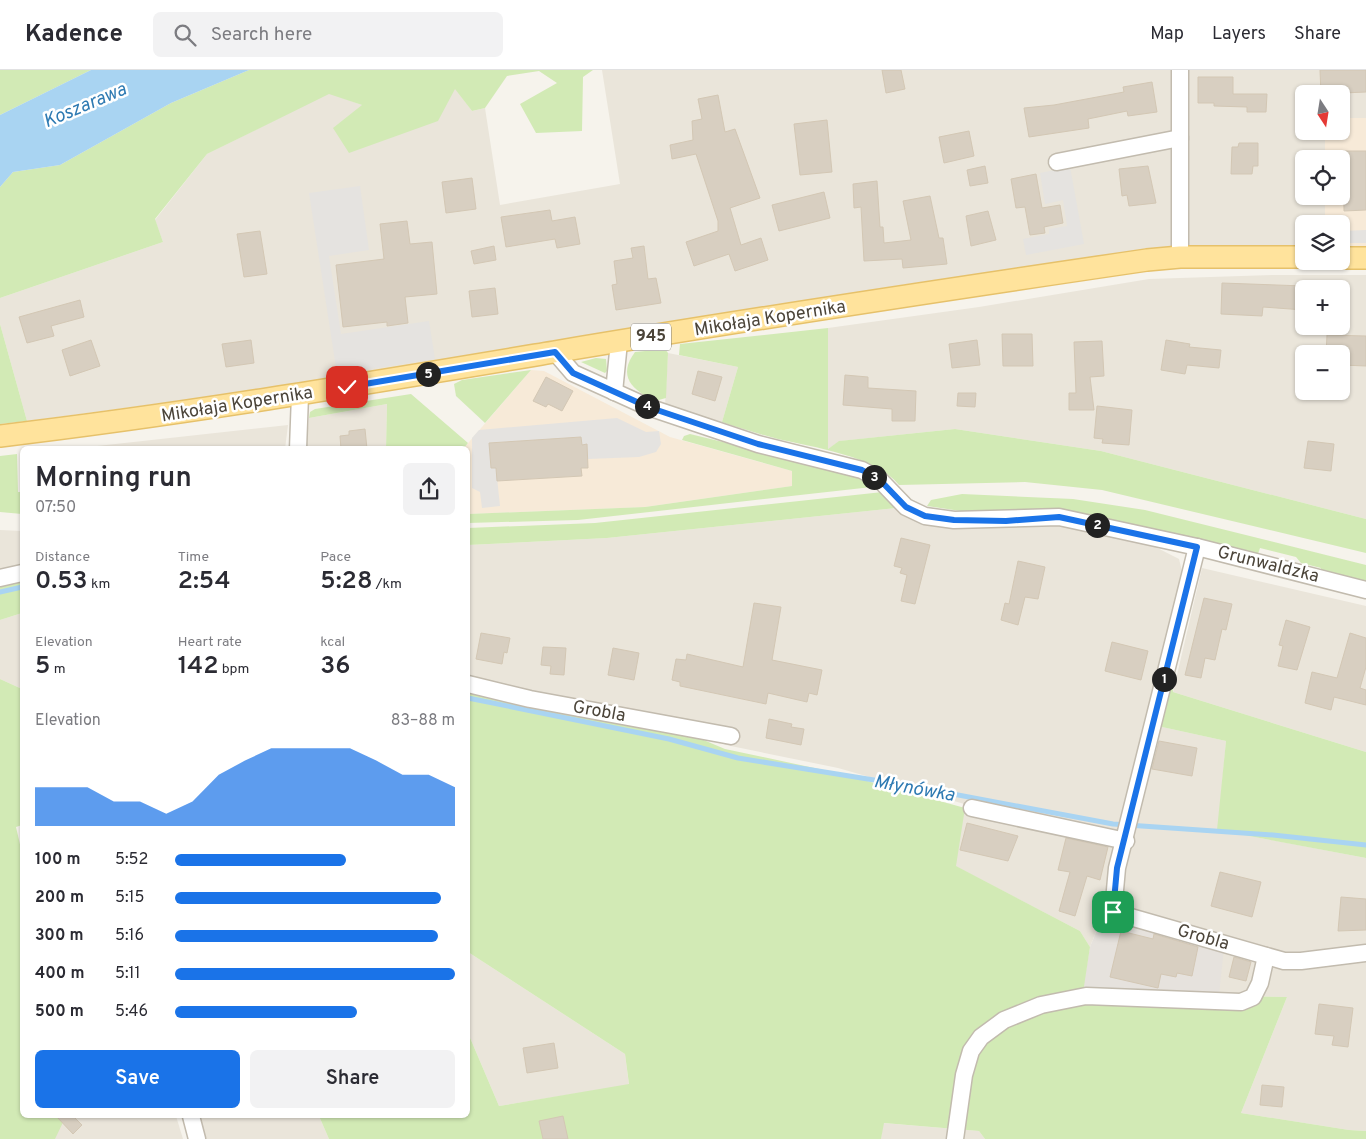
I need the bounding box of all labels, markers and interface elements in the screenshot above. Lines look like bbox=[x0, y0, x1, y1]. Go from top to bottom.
search box bbox=[153, 12, 503, 57]
text: Kadence bbox=[25, 20, 123, 50]
icon: search bbox=[171, 21, 199, 49]
text: Search here bbox=[211, 23, 312, 47]
text: Map bbox=[1150, 23, 1184, 46]
text: Layers bbox=[1212, 23, 1266, 46]
text: Share bbox=[1294, 23, 1341, 46]
water label: Koszarawa bbox=[40, 78, 130, 134]
north arrow bbox=[1295, 85, 1350, 140]
map controls bbox=[1295, 85, 1350, 400]
button: locate bbox=[1295, 150, 1350, 205]
button: layers bbox=[1295, 215, 1350, 270]
button: + bbox=[1295, 280, 1350, 335]
street label: Mikołaja Kopernika bbox=[693, 296, 847, 342]
road number: 945 bbox=[631, 323, 671, 350]
button: − bbox=[1295, 345, 1350, 400]
pin: 5 bbox=[416, 362, 440, 386]
pin bbox=[326, 366, 368, 408]
text: 5 bbox=[424, 366, 433, 383]
icon: check bbox=[333, 373, 361, 401]
street label: Mikołaja Kopernika bbox=[160, 382, 314, 428]
pin: 4 bbox=[634, 394, 660, 418]
text: 4 bbox=[643, 398, 652, 415]
text: Morning run bbox=[35, 461, 192, 497]
button: share bbox=[403, 463, 455, 515]
pin: 3 bbox=[862, 464, 886, 490]
text: 3 bbox=[870, 469, 879, 486]
text: 07:50 bbox=[35, 498, 76, 518]
pin: 2 bbox=[1084, 512, 1110, 538]
text: 2 bbox=[1093, 517, 1102, 534]
street label: Grunwaldzka bbox=[1215, 541, 1321, 589]
text: Distance bbox=[35, 549, 90, 566]
text: Time bbox=[178, 549, 209, 566]
text: Pace bbox=[320, 549, 351, 566]
text: 0.53 bbox=[35, 566, 88, 598]
text: 2:54 bbox=[178, 566, 231, 598]
text: 5:28 bbox=[320, 566, 372, 598]
text: km bbox=[88, 576, 110, 593]
text: /km bbox=[372, 576, 402, 593]
text: Elevation bbox=[35, 634, 93, 651]
text: Heart rate bbox=[178, 634, 242, 651]
text: kcal bbox=[320, 634, 345, 651]
text: 5 bbox=[35, 651, 50, 683]
text: 142 bbox=[178, 651, 218, 683]
text: 36 bbox=[320, 651, 351, 683]
text: m bbox=[50, 661, 66, 678]
text: bpm bbox=[218, 661, 249, 678]
pin: 1 bbox=[1152, 666, 1176, 692]
text: 1 bbox=[1162, 671, 1167, 688]
street label: Grobla bbox=[571, 696, 627, 728]
text: Elevation bbox=[35, 711, 101, 731]
text: 83–88 m bbox=[391, 711, 455, 731]
water label: Młynówka bbox=[872, 770, 956, 808]
text: 100 m bbox=[35, 850, 81, 870]
text: 5:52 bbox=[115, 850, 148, 870]
text: 200 m bbox=[35, 888, 84, 908]
text: 5:15 bbox=[115, 888, 144, 908]
pin bbox=[1092, 891, 1134, 933]
icon: arrive bbox=[1099, 898, 1127, 926]
street label: Grobla bbox=[1174, 920, 1232, 956]
text: 300 m bbox=[35, 926, 83, 946]
text: 5:16 bbox=[115, 926, 144, 946]
text: 400 m bbox=[35, 964, 84, 984]
text: 5:11 bbox=[115, 964, 140, 984]
text: 500 m bbox=[35, 1002, 84, 1022]
text: 5:46 bbox=[115, 1002, 148, 1022]
button: Save bbox=[35, 1050, 240, 1108]
button: Share bbox=[250, 1050, 455, 1108]

